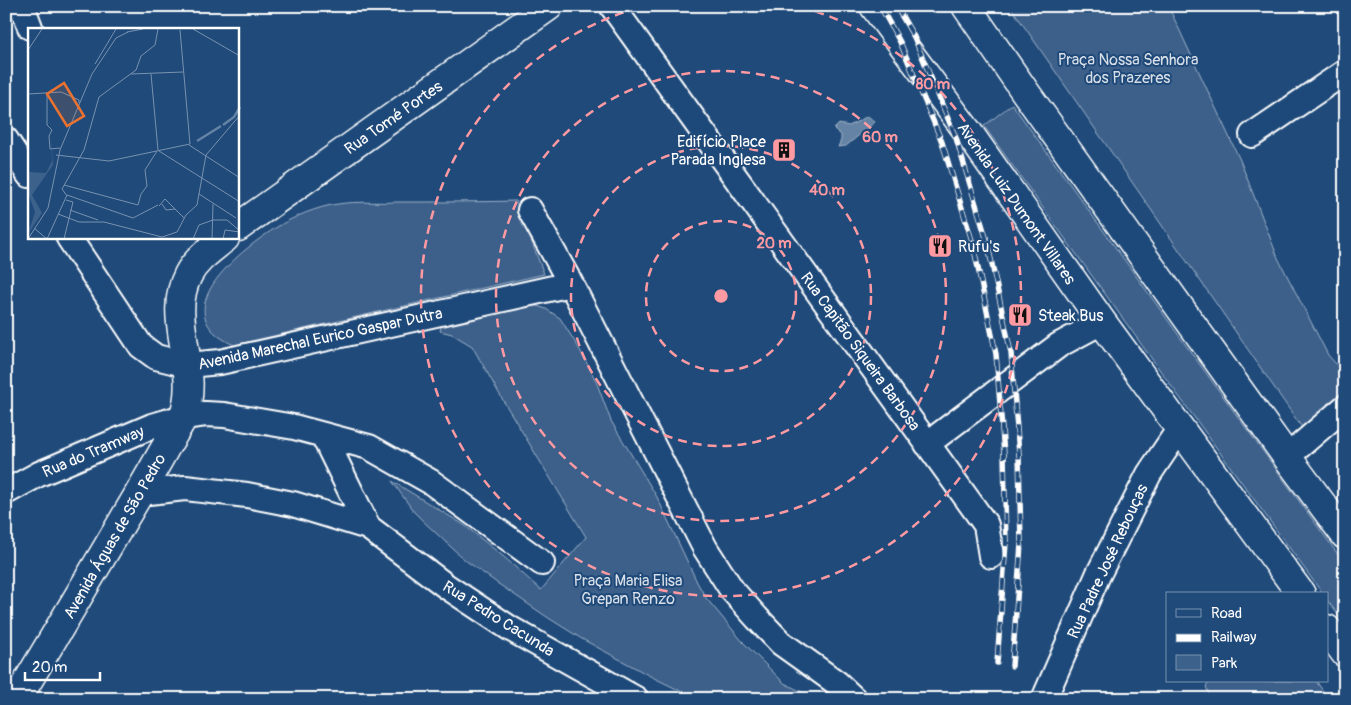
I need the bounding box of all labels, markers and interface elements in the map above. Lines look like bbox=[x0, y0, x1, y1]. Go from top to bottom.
inset map bbox=[28, 28, 239, 239]
park label: Praça Nossa Senhora dos Prazeres bbox=[1058, 50, 1198, 88]
text: 80 m bbox=[916, 75, 950, 94]
street label: Rua Tomé Portes bbox=[341, 77, 447, 159]
street label: Avenida Luiz Dumont Villares bbox=[953, 119, 1080, 288]
text: 60 m bbox=[862, 128, 898, 147]
place label: Edifício Place Parada Inglesa bbox=[671, 132, 766, 170]
building icon: Edifício Place Parada Inglesa bbox=[771, 137, 797, 163]
text: 40 m bbox=[809, 181, 845, 200]
restaurant icon: Rufu's bbox=[927, 233, 953, 259]
text: 20 m bbox=[756, 234, 792, 253]
place label: Rufu's bbox=[958, 237, 1000, 257]
street label: Rua Capitão Siqueira Barbosa bbox=[796, 268, 924, 435]
centre of rings bbox=[712, 287, 730, 305]
restaurant icon: Steak Bus bbox=[1007, 302, 1033, 328]
street label: Avenida Marechal Eurico Gaspar Dutra bbox=[196, 303, 444, 375]
place label: Steak Bus bbox=[1038, 306, 1104, 326]
street label: Rua do Tramway bbox=[39, 421, 147, 482]
street label: Avenida Águas de São Pedro bbox=[59, 450, 171, 623]
street label: Rua Padre José Rebouças bbox=[1063, 481, 1153, 642]
park label: Praça Maria Elisa Grepan Renzo bbox=[574, 571, 682, 609]
street label: Rua Pedro Cacunda bbox=[439, 576, 558, 661]
legend bbox=[1166, 592, 1328, 682]
text: Road bbox=[1211, 604, 1242, 623]
text: Railway bbox=[1211, 628, 1257, 647]
scale bar bbox=[25, 650, 100, 682]
text: Park bbox=[1211, 654, 1238, 673]
text: 20 m bbox=[32, 658, 67, 677]

